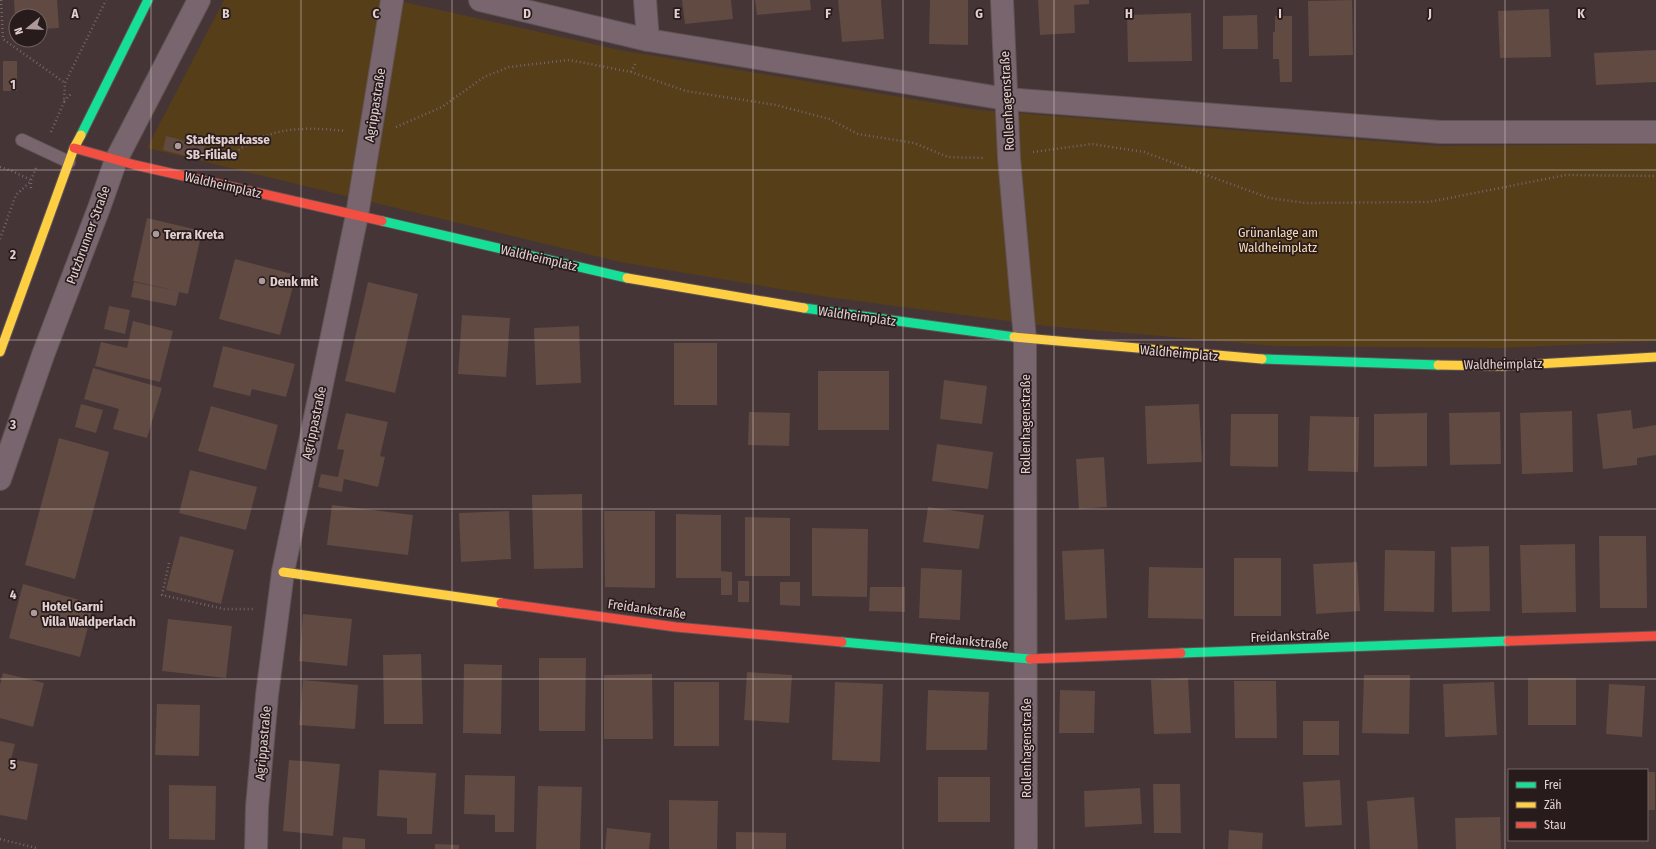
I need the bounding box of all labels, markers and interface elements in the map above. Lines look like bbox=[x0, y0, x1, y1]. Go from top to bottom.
text: A bbox=[70, 6, 79, 21]
text: B bbox=[222, 6, 230, 21]
text: C bbox=[373, 6, 380, 21]
text: D bbox=[523, 6, 531, 21]
text: E bbox=[674, 6, 680, 21]
text: F bbox=[825, 6, 831, 21]
text: G bbox=[975, 6, 983, 21]
text: H bbox=[1125, 6, 1133, 21]
text: I bbox=[1278, 6, 1282, 21]
text: J bbox=[1427, 6, 1432, 21]
text: K bbox=[1577, 6, 1585, 21]
north arrow bbox=[8, 8, 48, 48]
text: N bbox=[12, 26, 26, 36]
street label: Rollenhagenstraße bbox=[997, 51, 1017, 151]
street label: Agrippastraße bbox=[362, 67, 388, 143]
text: 1 bbox=[10, 77, 16, 92]
place label: Stadtsparkasse SB-Filiale bbox=[186, 132, 270, 162]
marker: Stadtsparkasse SB-Filiale bbox=[173, 141, 183, 151]
street label: Waldheimplatz bbox=[183, 169, 263, 201]
street label: Putzbrunner Straße bbox=[63, 184, 113, 286]
park label: Grünanlage am Waldheimplatz bbox=[1238, 225, 1318, 255]
place label: Terra Kreta bbox=[164, 227, 225, 242]
marker: Terra Kreta bbox=[151, 229, 161, 239]
street label: Waldheimplatz bbox=[499, 242, 579, 274]
text: 2 bbox=[9, 247, 16, 262]
place label: Denk mit bbox=[270, 274, 319, 289]
marker: Denk mit bbox=[257, 276, 267, 286]
street label: Waldheimplatz bbox=[817, 303, 897, 329]
street label: Waldheimplatz bbox=[1139, 342, 1219, 364]
street label: Waldheimplatz bbox=[1464, 356, 1542, 372]
street label: Rollenhagenstraße bbox=[1018, 374, 1033, 474]
street label: Agrippastraße bbox=[299, 385, 329, 461]
text: 3 bbox=[9, 417, 16, 432]
text: 4 bbox=[10, 587, 17, 602]
street label: Freidankstraße bbox=[607, 596, 687, 622]
place label: Hotel Garni Villa Waldperlach bbox=[41, 599, 136, 629]
marker: Hotel Garni Villa Waldperlach bbox=[29, 608, 39, 618]
street label: Freidankstraße bbox=[1250, 627, 1330, 645]
street label: Freidankstraße bbox=[929, 630, 1009, 652]
street label: Rollenhagenstraße bbox=[1019, 698, 1034, 798]
street label: Agrippastraße bbox=[252, 705, 274, 781]
text: 5 bbox=[10, 757, 16, 772]
legend bbox=[1508, 769, 1648, 841]
text: Frei bbox=[1544, 778, 1562, 792]
text: Zäh bbox=[1544, 798, 1562, 812]
text: Stau bbox=[1544, 818, 1566, 832]

